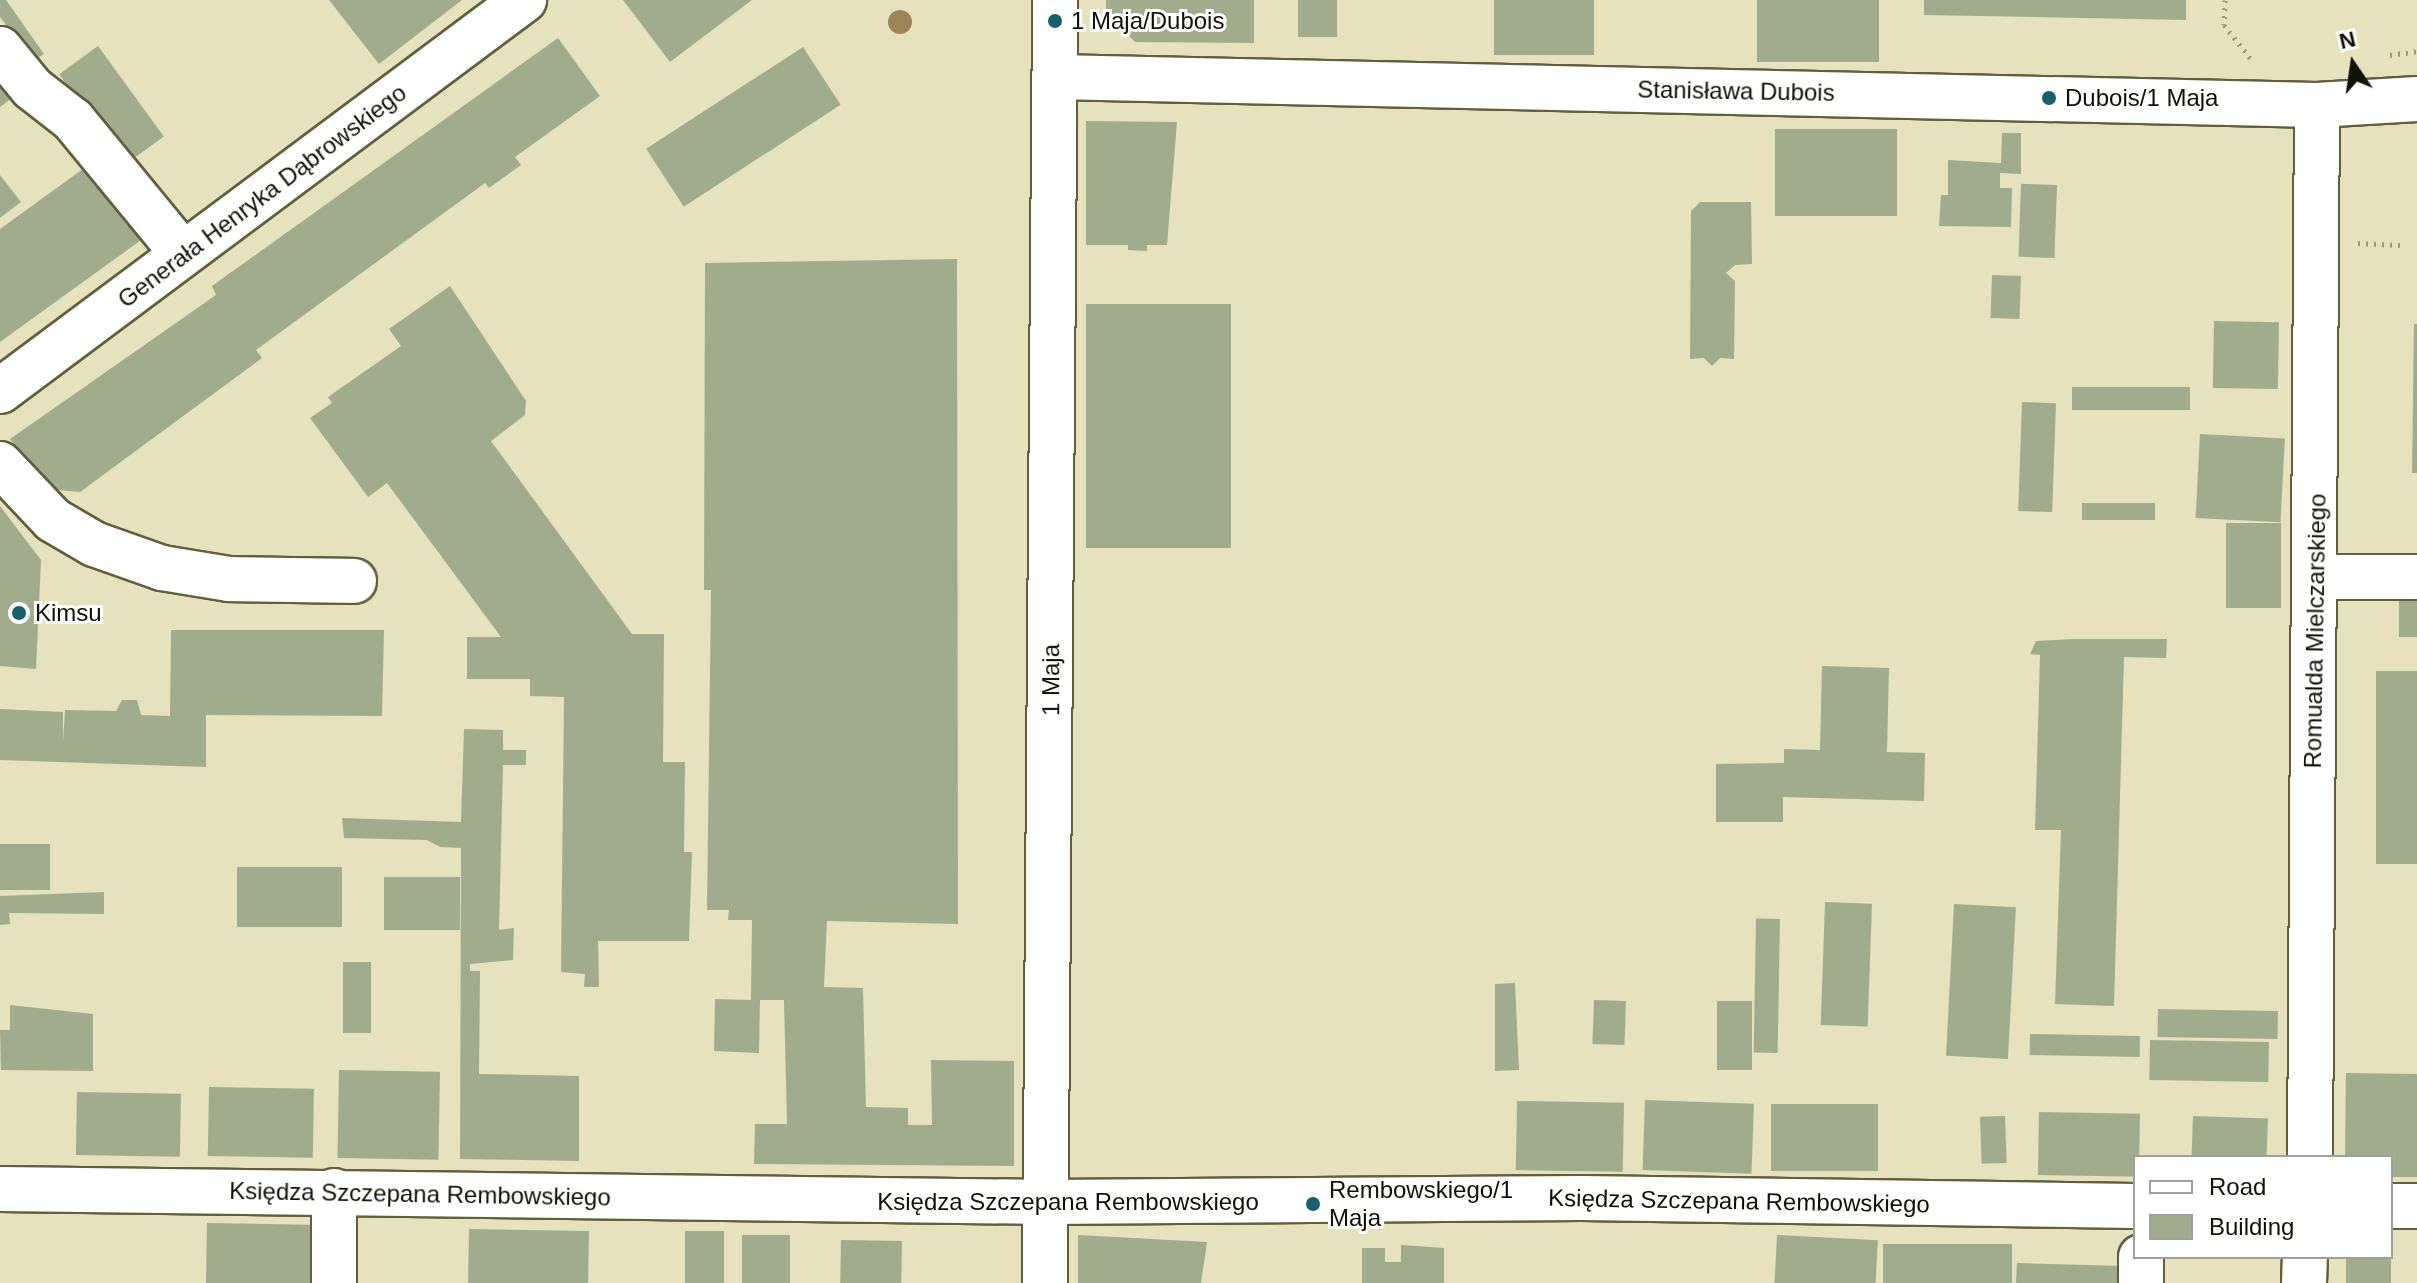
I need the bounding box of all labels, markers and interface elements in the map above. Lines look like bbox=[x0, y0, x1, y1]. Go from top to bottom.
place label: 1 Maja/Dubois bbox=[1071, 7, 1224, 35]
marker: 1 Maja/Dubois bbox=[1046, 12, 1064, 30]
north arrow bbox=[2313, 24, 2393, 104]
text: N bbox=[2337, 26, 2358, 54]
street label: Stanisława Dubois bbox=[1637, 75, 1835, 107]
street label: Generała Henryka Dąbrowskiego bbox=[112, 78, 412, 314]
place label: Dubois/1 Maja bbox=[2065, 84, 2218, 112]
marker: Dubois/1 Maja bbox=[2040, 89, 2058, 107]
street label: Romualda Mielczarskiego bbox=[2298, 493, 2332, 769]
place label: Kimsu bbox=[35, 599, 102, 627]
marker: Kimsu bbox=[10, 604, 28, 622]
street label: 1 Maja bbox=[1037, 644, 1065, 716]
legend bbox=[2133, 1155, 2393, 1259]
text: Road bbox=[2209, 1173, 2266, 1200]
street label: Księdza Szczepana Rembowskiego bbox=[229, 1176, 611, 1212]
place label: Rembowskiego/1 Maja bbox=[1329, 1176, 1513, 1232]
street label: Księdza Szczepana Rembowskiego bbox=[1548, 1183, 1930, 1219]
street label: Księdza Szczepana Rembowskiego bbox=[877, 1188, 1259, 1216]
marker: Rembowskiego/1 Maja bbox=[1304, 1195, 1322, 1213]
text: Building bbox=[2209, 1213, 2294, 1240]

